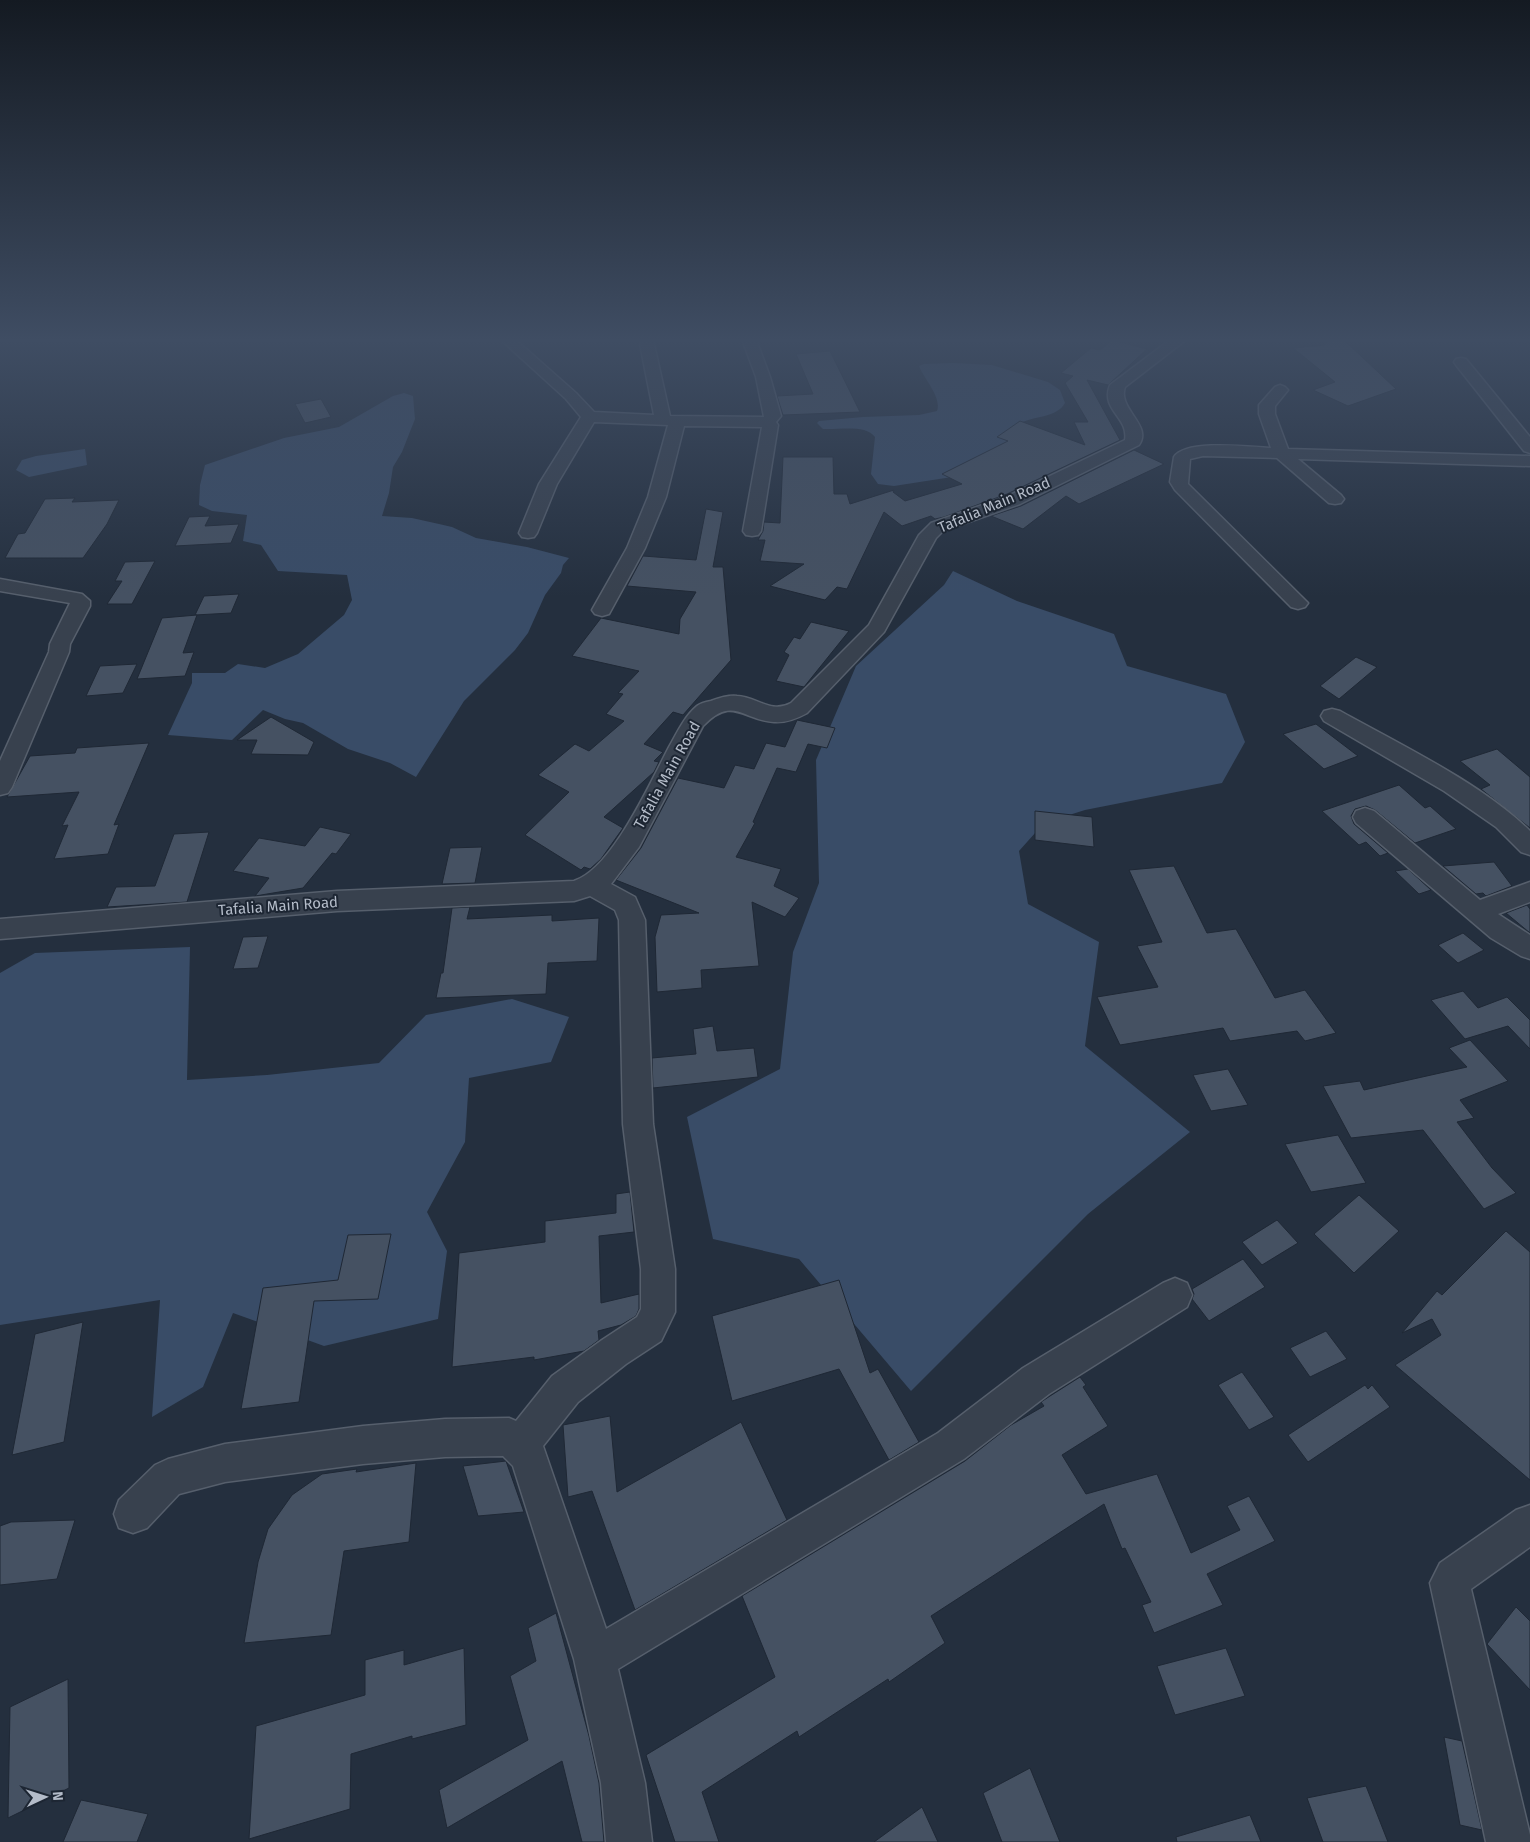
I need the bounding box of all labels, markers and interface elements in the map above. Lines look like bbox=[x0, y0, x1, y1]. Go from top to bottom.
street label: Tafalia Main Road bbox=[935, 473, 1053, 537]
street label: Tafalia Main Road bbox=[630, 718, 704, 832]
street label: Tafalia Main Road bbox=[217, 893, 339, 919]
north arrow bbox=[20, 1772, 70, 1822]
text: N bbox=[49, 1791, 66, 1801]

